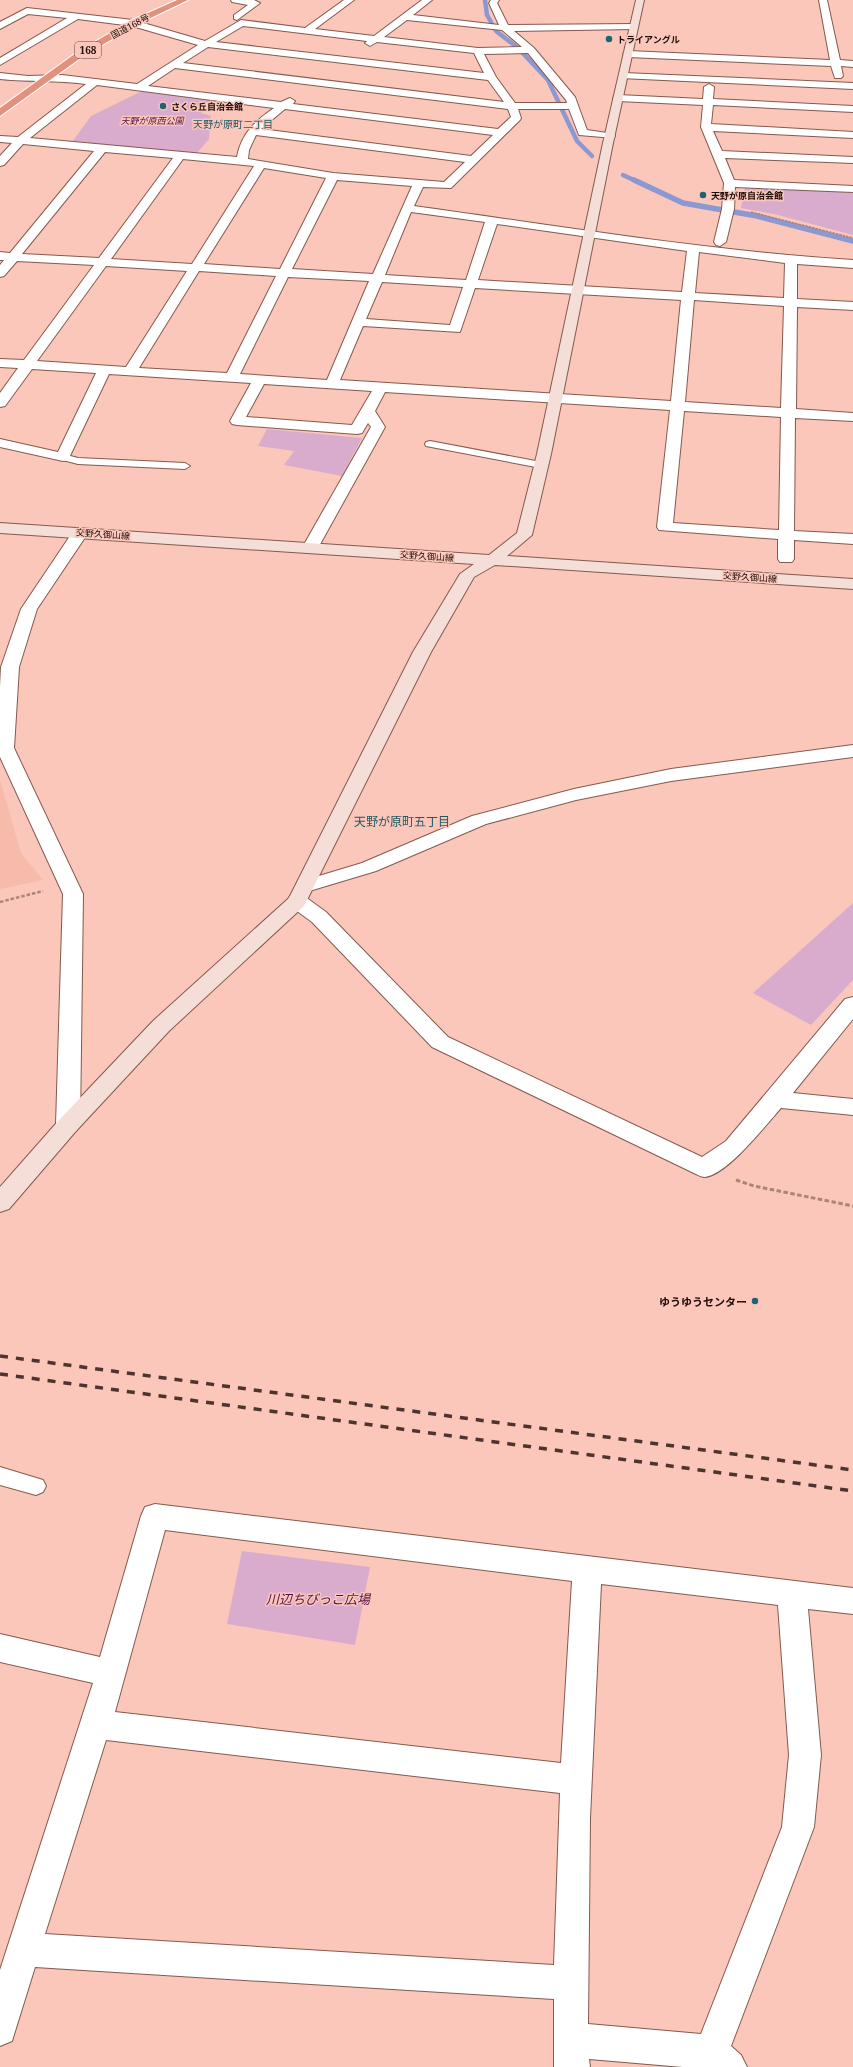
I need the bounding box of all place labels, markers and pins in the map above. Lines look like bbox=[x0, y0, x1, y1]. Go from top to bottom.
place label: トライアングル bbox=[617, 33, 680, 46]
marker: トライアングル bbox=[604, 34, 614, 44]
place label: さくら丘自治会館 bbox=[171, 100, 243, 113]
marker: さくら丘自治会館 bbox=[158, 101, 168, 111]
place label: 天野が原自治会館 bbox=[711, 189, 783, 202]
marker: 天野が原自治会館 bbox=[698, 190, 708, 200]
place label: ゆうゆうセンター bbox=[659, 1294, 747, 1309]
marker: ゆうゆうセンター bbox=[750, 1296, 760, 1306]

